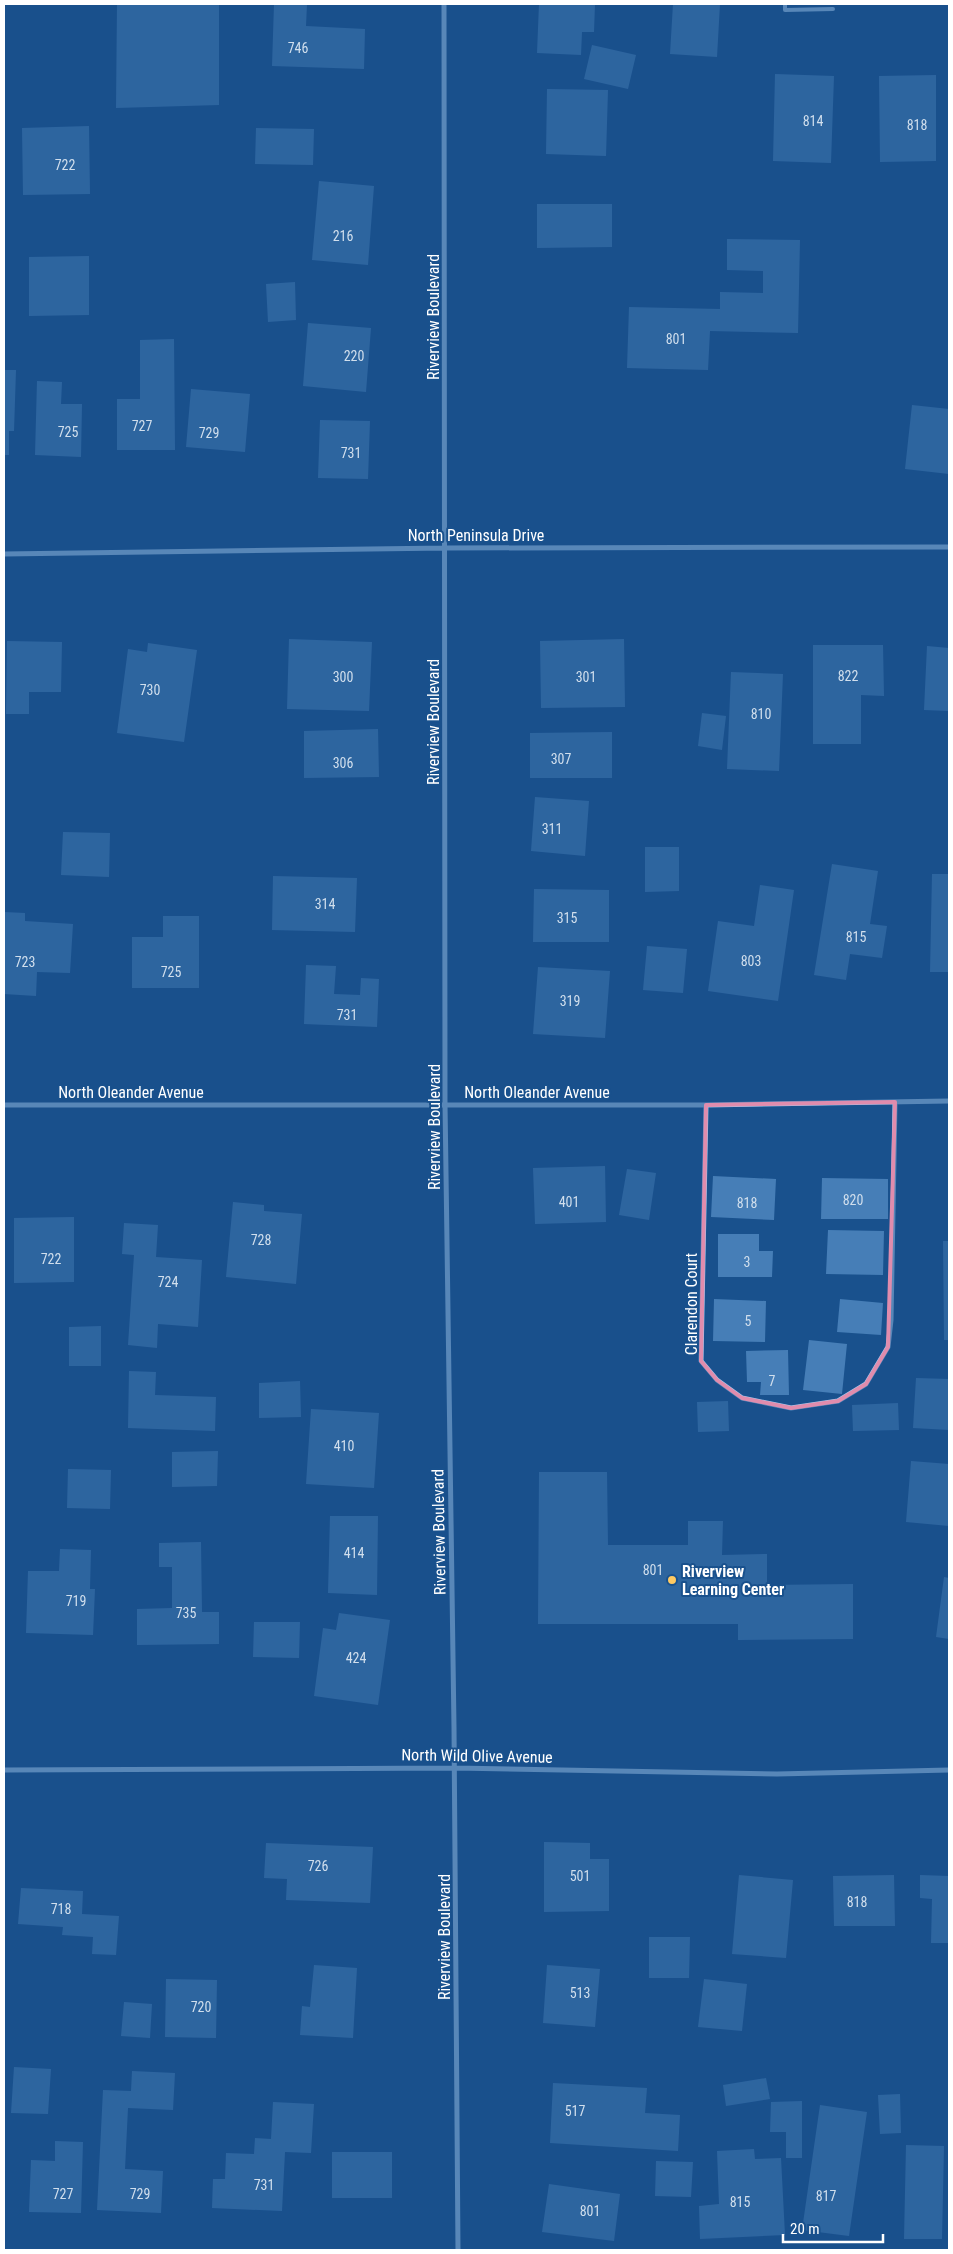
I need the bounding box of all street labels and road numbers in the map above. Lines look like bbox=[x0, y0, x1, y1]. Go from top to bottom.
street label: Riverview Boulevard bbox=[424, 254, 443, 380]
street label: North Peninsula Drive bbox=[408, 526, 544, 545]
street label: Riverview Boulevard bbox=[424, 659, 443, 785]
street label: Riverview Boulevard bbox=[425, 1064, 444, 1190]
street label: North Oleander Avenue bbox=[58, 1083, 204, 1102]
street label: North Oleander Avenue bbox=[464, 1083, 610, 1102]
street label: Clarendon Court bbox=[682, 1252, 701, 1355]
street label: Riverview Boulevard bbox=[428, 1469, 450, 1595]
street label: North Wild Olive Avenue bbox=[401, 1745, 553, 1767]
street label: Riverview Boulevard bbox=[435, 1874, 454, 2000]

